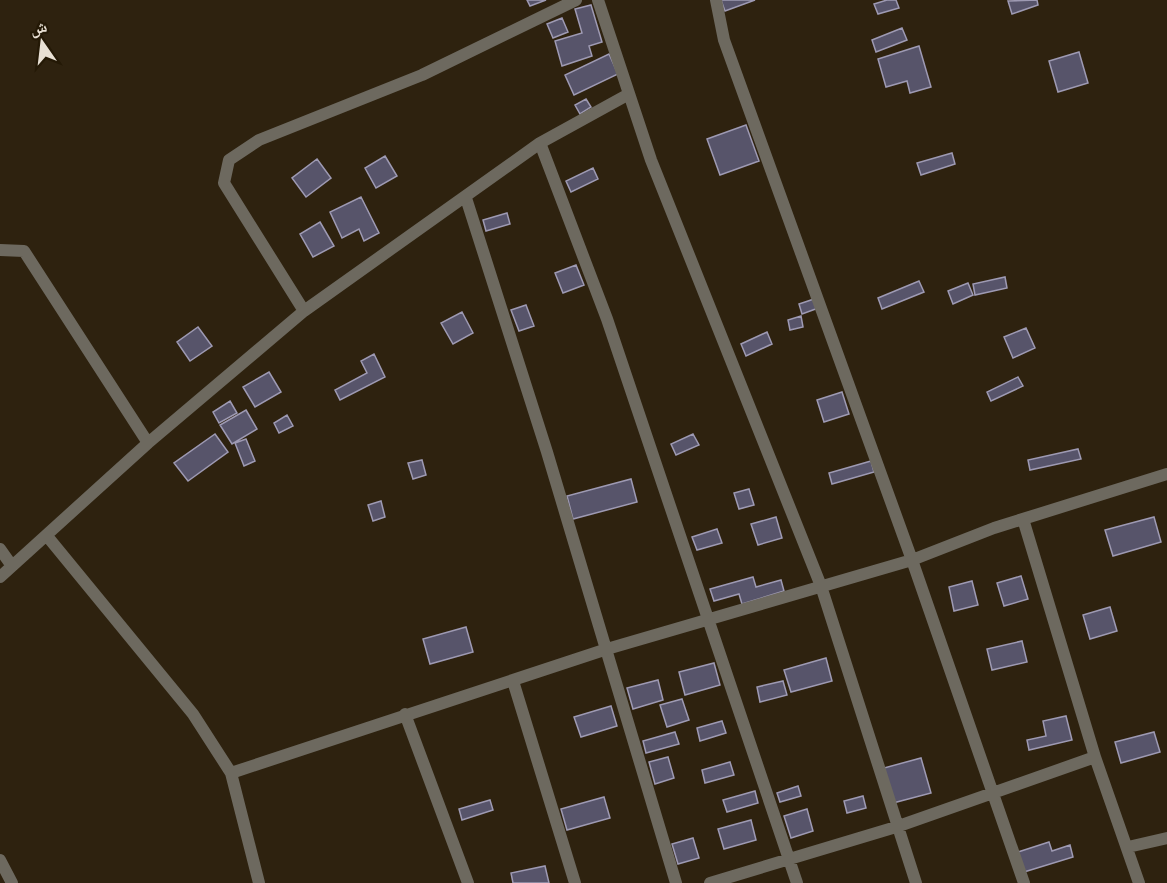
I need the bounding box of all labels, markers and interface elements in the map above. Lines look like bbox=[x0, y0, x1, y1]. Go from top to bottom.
north arrow bbox=[12, 12, 72, 72]
text: ش bbox=[27, 15, 49, 40]

